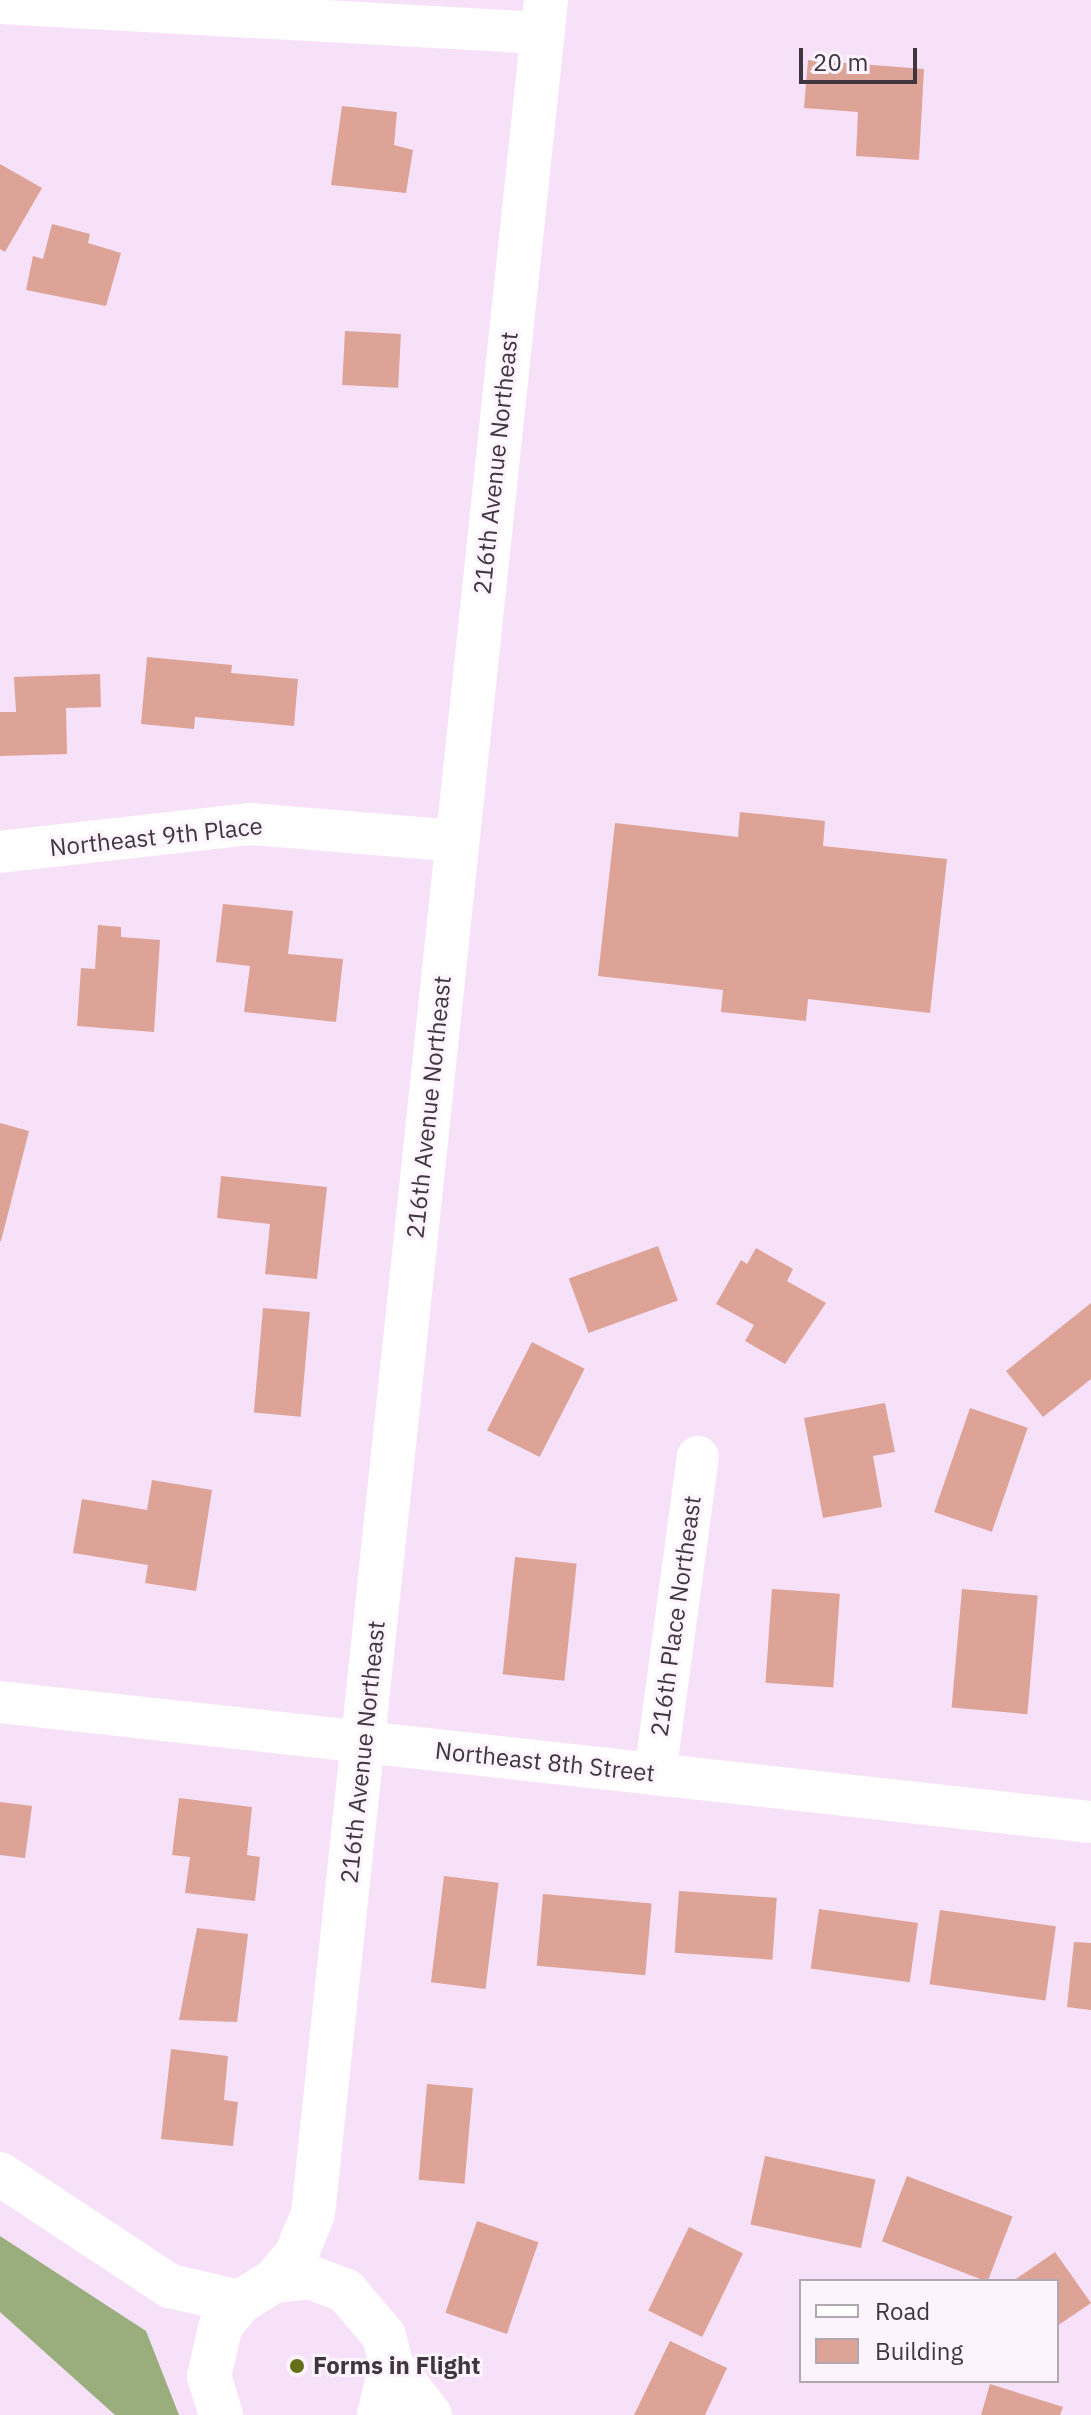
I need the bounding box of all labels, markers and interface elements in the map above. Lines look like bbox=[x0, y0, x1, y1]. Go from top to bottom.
scale bar bbox=[803, 32, 921, 82]
text: 20 m bbox=[813, 46, 868, 78]
street label: 216th Avenue Northeast bbox=[468, 330, 524, 596]
street label: Northeast 9th Place bbox=[48, 811, 264, 863]
street label: 216th Avenue Northeast bbox=[401, 974, 457, 1240]
street label: 216th Place Northeast bbox=[645, 1494, 707, 1738]
street label: 216th Avenue Northeast bbox=[335, 1619, 391, 1885]
street label: Northeast 8th Street bbox=[434, 1736, 656, 1788]
legend bbox=[799, 2279, 1059, 2383]
text: Road bbox=[875, 2295, 930, 2327]
text: Building bbox=[875, 2335, 963, 2367]
place label: Forms in Flight bbox=[313, 2352, 480, 2380]
marker: Forms in Flight bbox=[288, 2357, 306, 2375]

